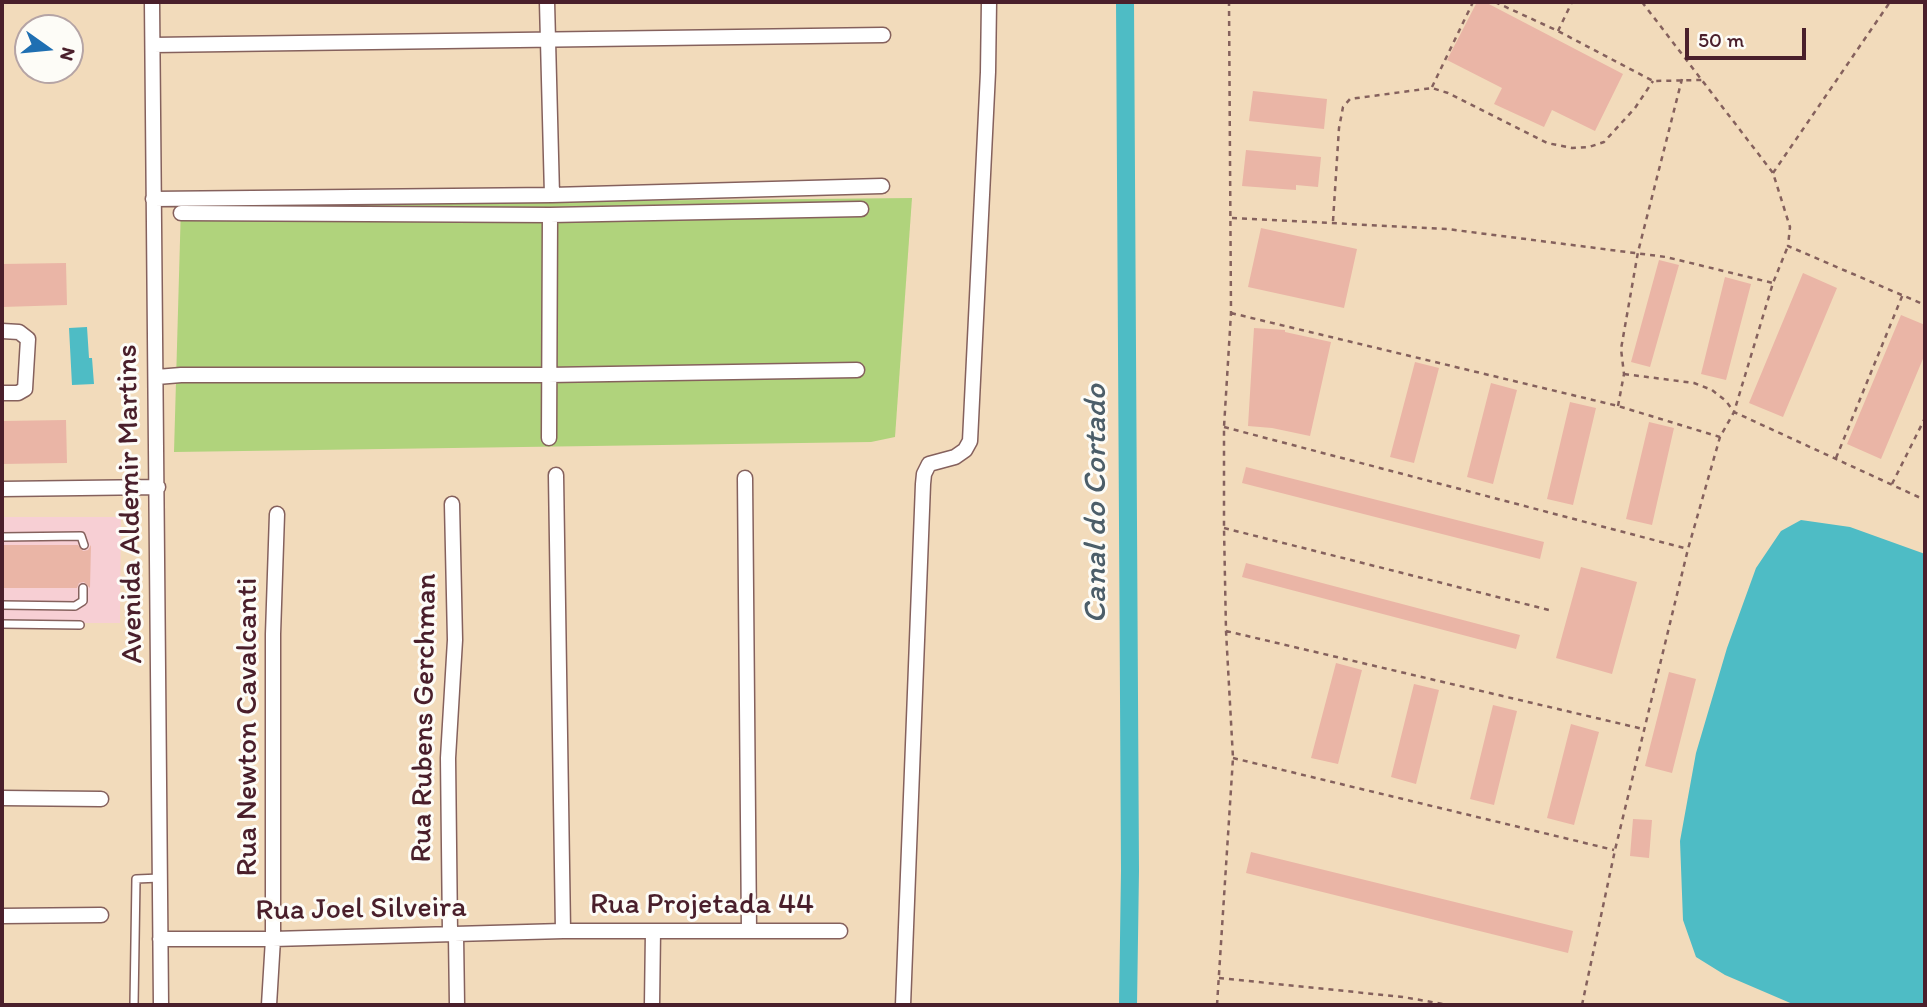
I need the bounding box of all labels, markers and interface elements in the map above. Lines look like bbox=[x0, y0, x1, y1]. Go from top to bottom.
north arrow bbox=[14, 14, 84, 84]
scale bar bbox=[1689, 14, 1810, 58]
text: 50 m bbox=[1698, 27, 1744, 52]
text: N bbox=[55, 45, 81, 63]
street label: Avenida Aldemir Martins bbox=[110, 344, 152, 664]
water label: Canal do Cortado bbox=[1078, 384, 1116, 624]
street label: Rua Rubens Gerchman bbox=[404, 573, 446, 863]
street label: Rua Newton Cavalcanti bbox=[230, 578, 266, 876]
street label: Rua Projetada 44 bbox=[590, 887, 814, 923]
street label: Rua Joel Silveira bbox=[255, 890, 467, 930]

